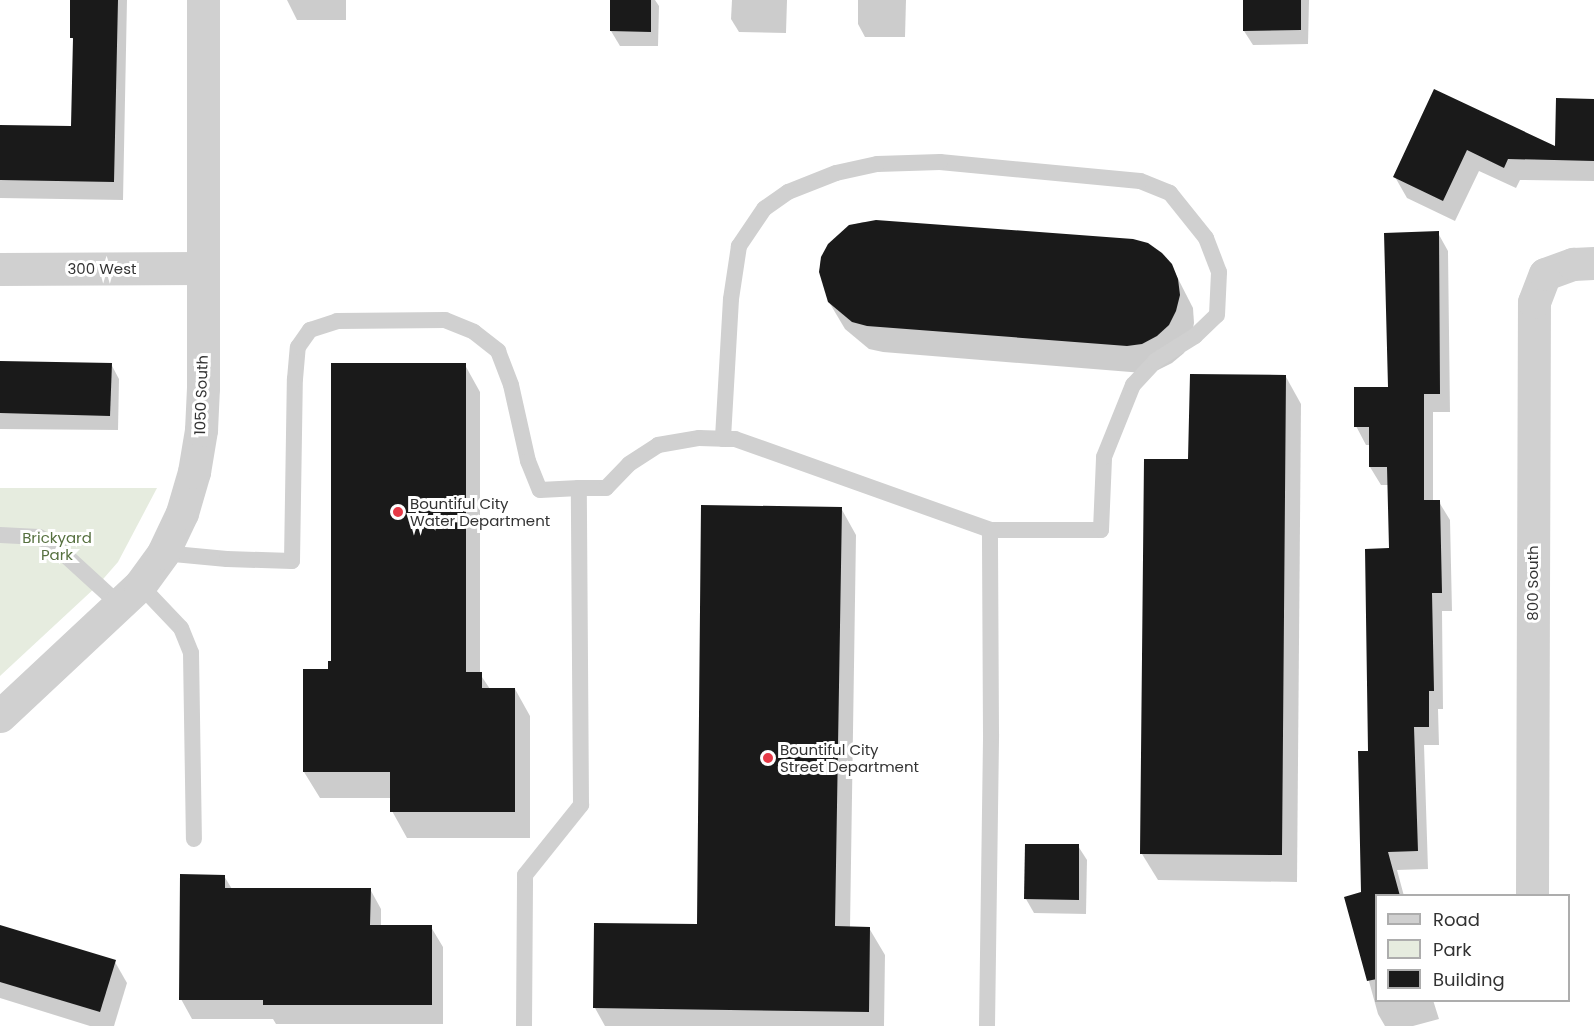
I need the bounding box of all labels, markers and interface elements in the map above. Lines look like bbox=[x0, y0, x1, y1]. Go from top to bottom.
street label: 300 West bbox=[68, 260, 136, 278]
street label: 1050 South bbox=[191, 355, 211, 435]
place label: Bountiful City Water Department bbox=[410, 494, 550, 529]
marker: Bountiful City Water Department bbox=[391, 505, 405, 519]
park label: Brickyard Park bbox=[22, 528, 92, 563]
street label: 800 South bbox=[1524, 545, 1542, 621]
place label: Bountiful City Street Department bbox=[780, 740, 919, 775]
marker: Bountiful City Street Department bbox=[761, 751, 775, 765]
legend bbox=[1375, 894, 1570, 1002]
text: Road bbox=[1433, 907, 1480, 932]
text: Park bbox=[1433, 937, 1472, 962]
text: Building bbox=[1433, 967, 1505, 992]

